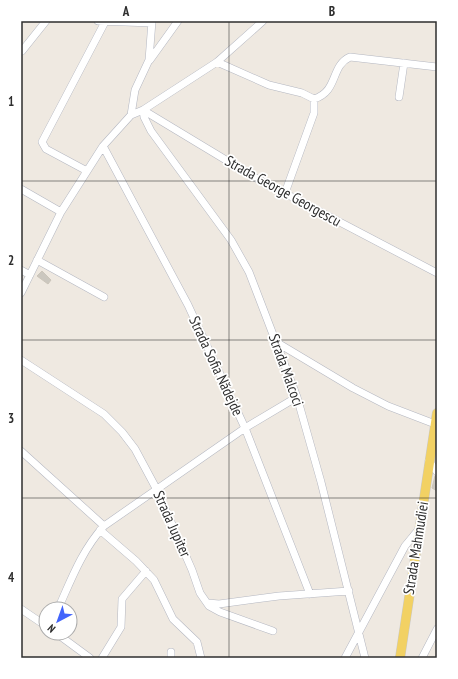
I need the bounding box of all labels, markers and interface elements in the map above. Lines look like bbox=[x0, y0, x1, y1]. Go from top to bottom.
text: A bbox=[122, 3, 130, 20]
text: B bbox=[329, 3, 335, 20]
text: 1 bbox=[8, 93, 14, 110]
street label: Strada George Georgescu bbox=[222, 151, 345, 230]
text: 2 bbox=[8, 252, 14, 269]
street label: Strada Sofia Nădejde bbox=[185, 313, 248, 419]
street label: Strada Malcoci bbox=[265, 331, 308, 409]
text: 3 bbox=[8, 410, 14, 427]
street label: Strada Jupiter bbox=[149, 488, 196, 561]
street label: Strada Mahmudiei bbox=[399, 500, 432, 596]
text: 4 bbox=[8, 569, 15, 586]
north arrow bbox=[38, 601, 78, 641]
text: N bbox=[45, 621, 58, 636]

